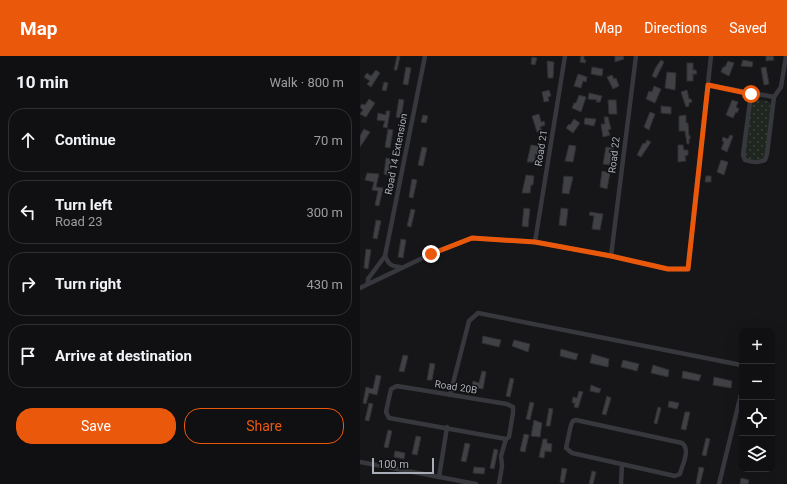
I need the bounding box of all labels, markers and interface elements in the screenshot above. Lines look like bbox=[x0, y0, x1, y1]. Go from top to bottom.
text: Map bbox=[20, 17, 58, 40]
text: Map bbox=[595, 20, 622, 36]
text: Directions bbox=[644, 20, 707, 36]
text: Saved bbox=[729, 20, 767, 36]
text: 10 min bbox=[16, 72, 69, 92]
text: Walk · 800 m bbox=[269, 75, 344, 90]
route start bbox=[742, 85, 760, 103]
street label: Road 14 Extension bbox=[383, 112, 409, 196]
icon: ahead bbox=[17, 129, 39, 151]
street label: Road 21 bbox=[533, 129, 549, 167]
text: Continue bbox=[55, 131, 116, 149]
text: 70 m bbox=[314, 133, 343, 148]
street label: Road 22 bbox=[606, 136, 622, 174]
text: Turn left bbox=[55, 196, 112, 214]
icon: left bbox=[17, 201, 39, 223]
text: 300 m bbox=[306, 205, 343, 220]
text: Road 23 bbox=[55, 214, 103, 229]
route end bbox=[422, 245, 440, 263]
icon: right bbox=[17, 273, 39, 295]
text: Turn right bbox=[55, 275, 121, 293]
text: 430 m bbox=[306, 277, 343, 292]
map controls bbox=[739, 328, 775, 472]
button: + bbox=[739, 328, 775, 364]
icon: arrive bbox=[17, 345, 39, 367]
text: Arrive at destination bbox=[55, 347, 192, 365]
button: − bbox=[739, 364, 775, 400]
street label: Road 20B bbox=[434, 378, 478, 396]
button: locate bbox=[739, 400, 775, 436]
button: Save bbox=[16, 408, 176, 444]
button: Share bbox=[184, 408, 344, 444]
button: layers bbox=[739, 436, 775, 472]
scale bar bbox=[372, 456, 434, 475]
text: 100 m bbox=[378, 458, 409, 471]

